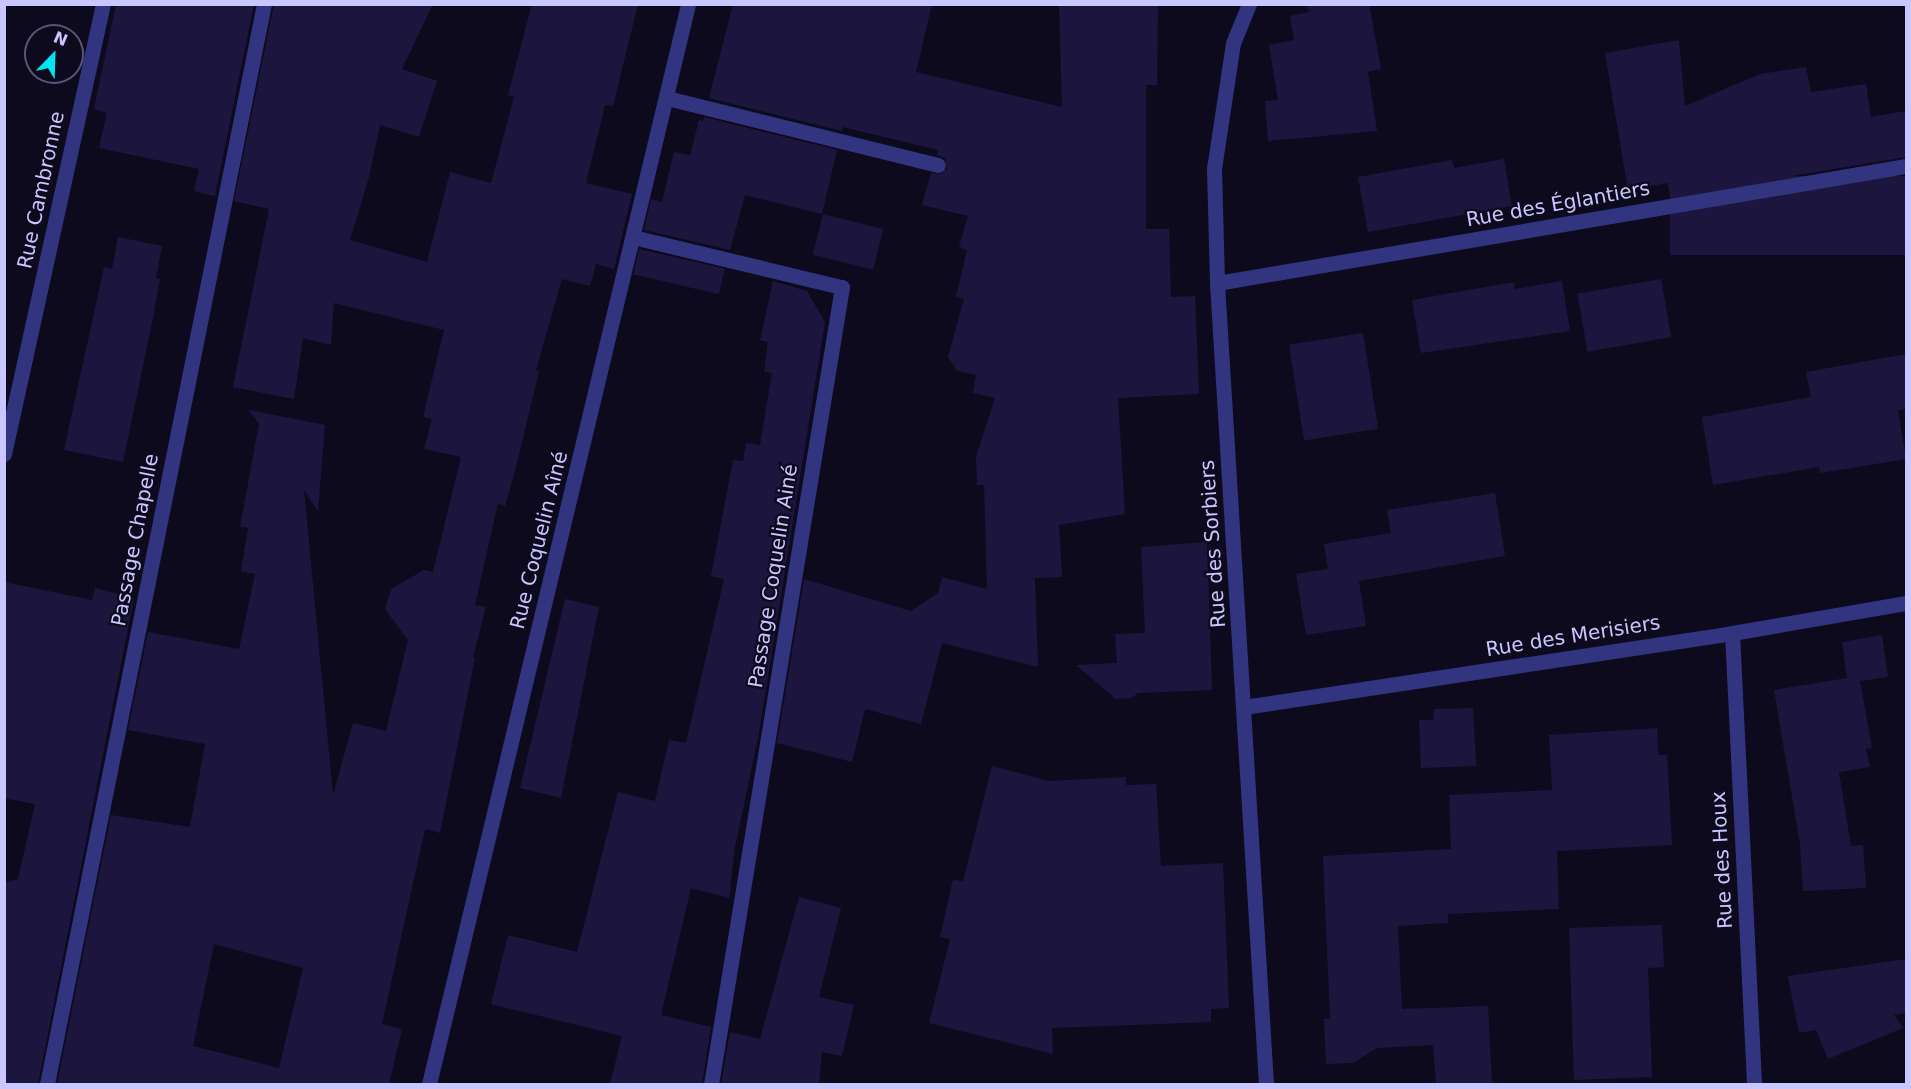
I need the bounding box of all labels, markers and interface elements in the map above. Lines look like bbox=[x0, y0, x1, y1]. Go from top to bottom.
north arrow bbox=[24, 24, 84, 84]
text: N bbox=[51, 27, 70, 50]
street label: Rue Cambronne bbox=[13, 109, 69, 271]
street label: Rue des Églantiers bbox=[1464, 176, 1652, 232]
street label: Rue Coquelin Aîné bbox=[505, 449, 573, 631]
street label: Passage Chapelle bbox=[107, 452, 163, 628]
street label: Rue des Sorbiers bbox=[1195, 459, 1231, 629]
street label: Passage Coquelin Ainé bbox=[743, 462, 803, 690]
street label: Rue des Merisiers bbox=[1484, 610, 1662, 662]
street label: Rue des Houx bbox=[1706, 791, 1738, 929]

